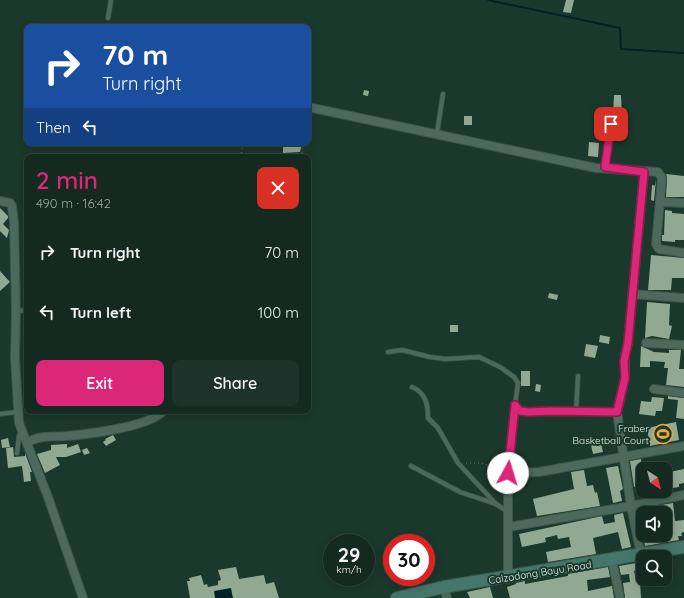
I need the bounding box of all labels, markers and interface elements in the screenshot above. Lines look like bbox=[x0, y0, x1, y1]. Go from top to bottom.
text: 70 m bbox=[102, 37, 168, 72]
icon: right bbox=[36, 40, 88, 92]
text: Turn right bbox=[102, 72, 182, 95]
pin bbox=[594, 107, 628, 141]
icon: arrive bbox=[600, 113, 622, 135]
icon: left bbox=[79, 116, 101, 138]
text: Then bbox=[36, 118, 71, 137]
text: 2 min bbox=[36, 165, 98, 195]
button: close bbox=[257, 167, 299, 209]
text: 490 m · 16:42 bbox=[36, 195, 111, 211]
icon: right bbox=[36, 241, 58, 263]
text: Turn right bbox=[70, 243, 141, 262]
text: 70 m bbox=[265, 243, 299, 262]
icon: left bbox=[36, 301, 58, 323]
text: Turn left bbox=[70, 303, 132, 322]
text: 100 m bbox=[258, 303, 299, 322]
button: Exit bbox=[36, 360, 164, 406]
button: Share bbox=[172, 360, 299, 406]
place label: Fraber Basketball Court bbox=[573, 422, 650, 447]
sports icon: Fraber Basketball Court bbox=[652, 423, 674, 445]
position arrow bbox=[487, 452, 529, 494]
north arrow bbox=[636, 462, 672, 498]
map controls bbox=[636, 462, 672, 586]
button: sound bbox=[636, 506, 672, 542]
speed limit sign: 30 bbox=[383, 534, 435, 586]
text: 29 bbox=[338, 542, 360, 567]
button: search bbox=[636, 550, 672, 586]
street label: Calzadang Bayu Road bbox=[488, 558, 593, 587]
text: km/h bbox=[336, 563, 362, 576]

